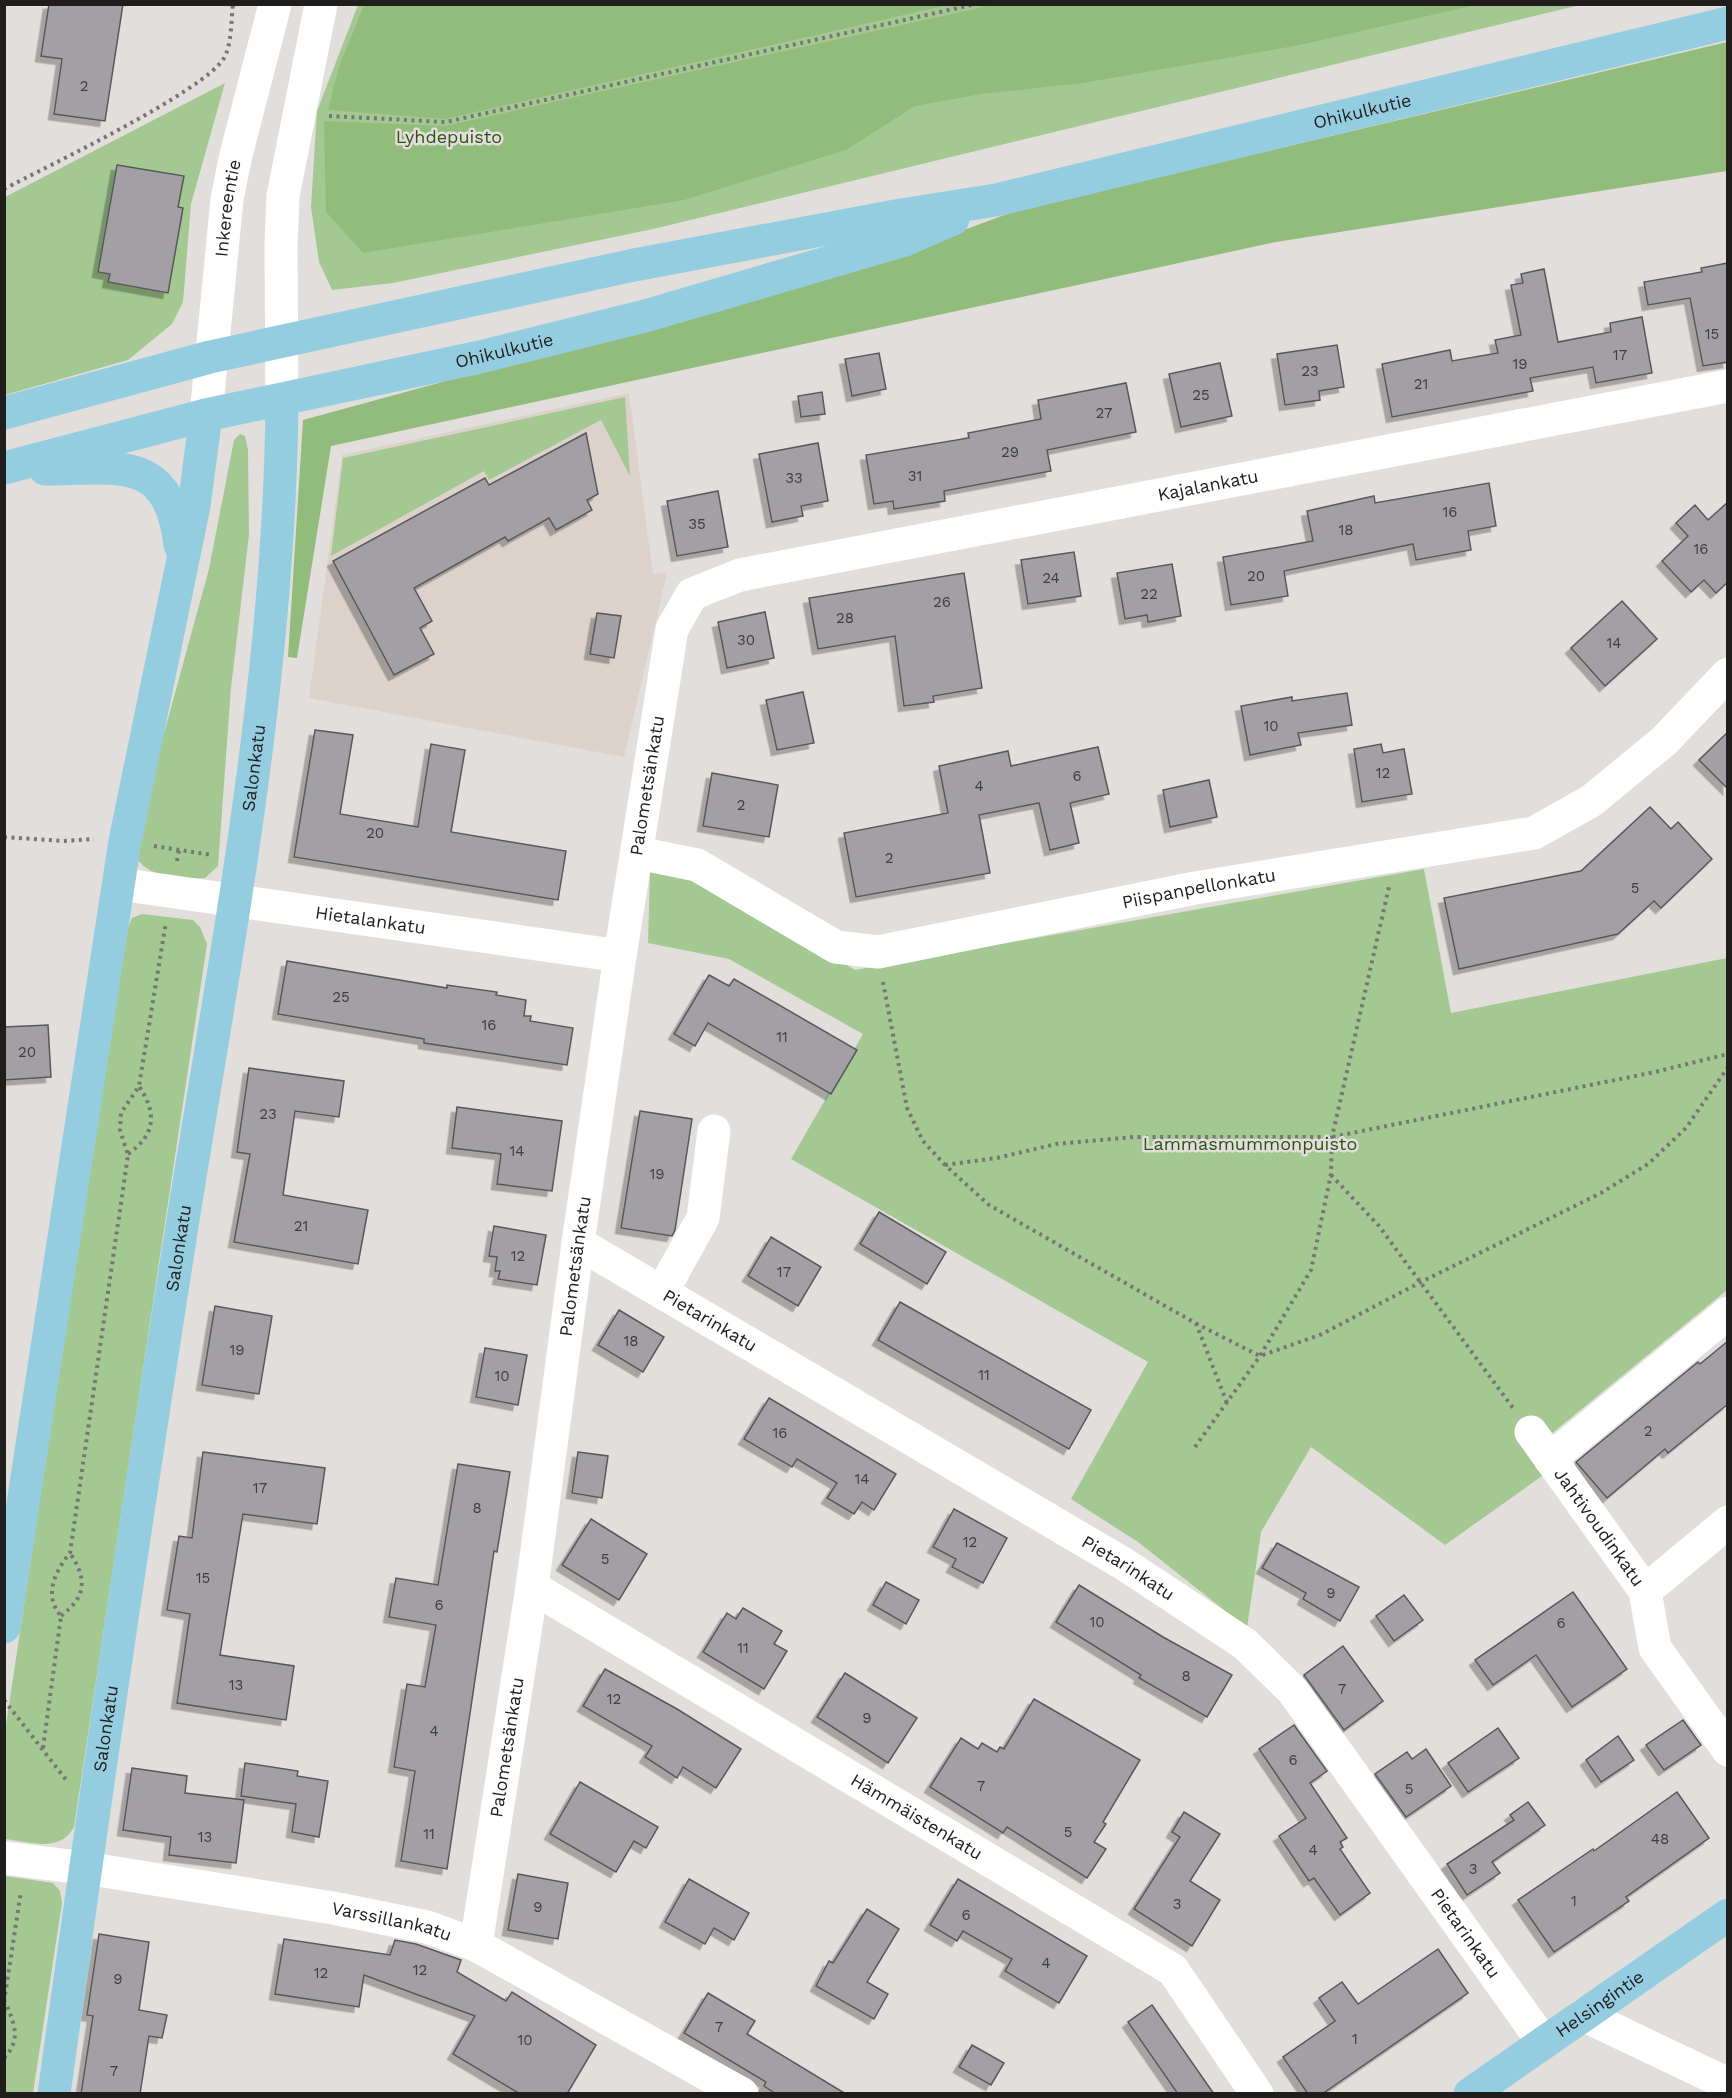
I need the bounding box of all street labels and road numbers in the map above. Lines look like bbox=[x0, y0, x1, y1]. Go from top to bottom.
street label: Ohikulkutie bbox=[1311, 89, 1413, 133]
street label: Inkereentie bbox=[210, 157, 245, 258]
street label: Ohikulkutie bbox=[453, 328, 555, 372]
street label: Kajalankatu bbox=[1156, 465, 1260, 505]
street label: Palometsänkatu bbox=[625, 714, 668, 857]
street label: Salonkatu bbox=[237, 723, 269, 813]
street label: Piispanpellonkatu bbox=[1120, 864, 1277, 912]
street label: Hietalankatu bbox=[314, 901, 427, 938]
street label: Palometsänkatu bbox=[555, 1194, 595, 1338]
street label: Salonkatu bbox=[161, 1203, 195, 1293]
street label: Pietarinkatu bbox=[659, 1284, 761, 1356]
street label: Jahtivoudinkatu bbox=[1550, 1464, 1649, 1590]
street label: Pietarinkatu bbox=[1078, 1531, 1179, 1605]
street label: Palometsänkatu bbox=[485, 1676, 528, 1819]
street label: Salonkatu bbox=[89, 1684, 122, 1773]
street label: Hämmäistenkatu bbox=[847, 1769, 986, 1864]
street label: Pietarinkatu bbox=[1427, 1884, 1505, 1982]
street label: Varssillankatu bbox=[330, 1897, 455, 1945]
street label: Helsingintie bbox=[1551, 1966, 1648, 2041]

